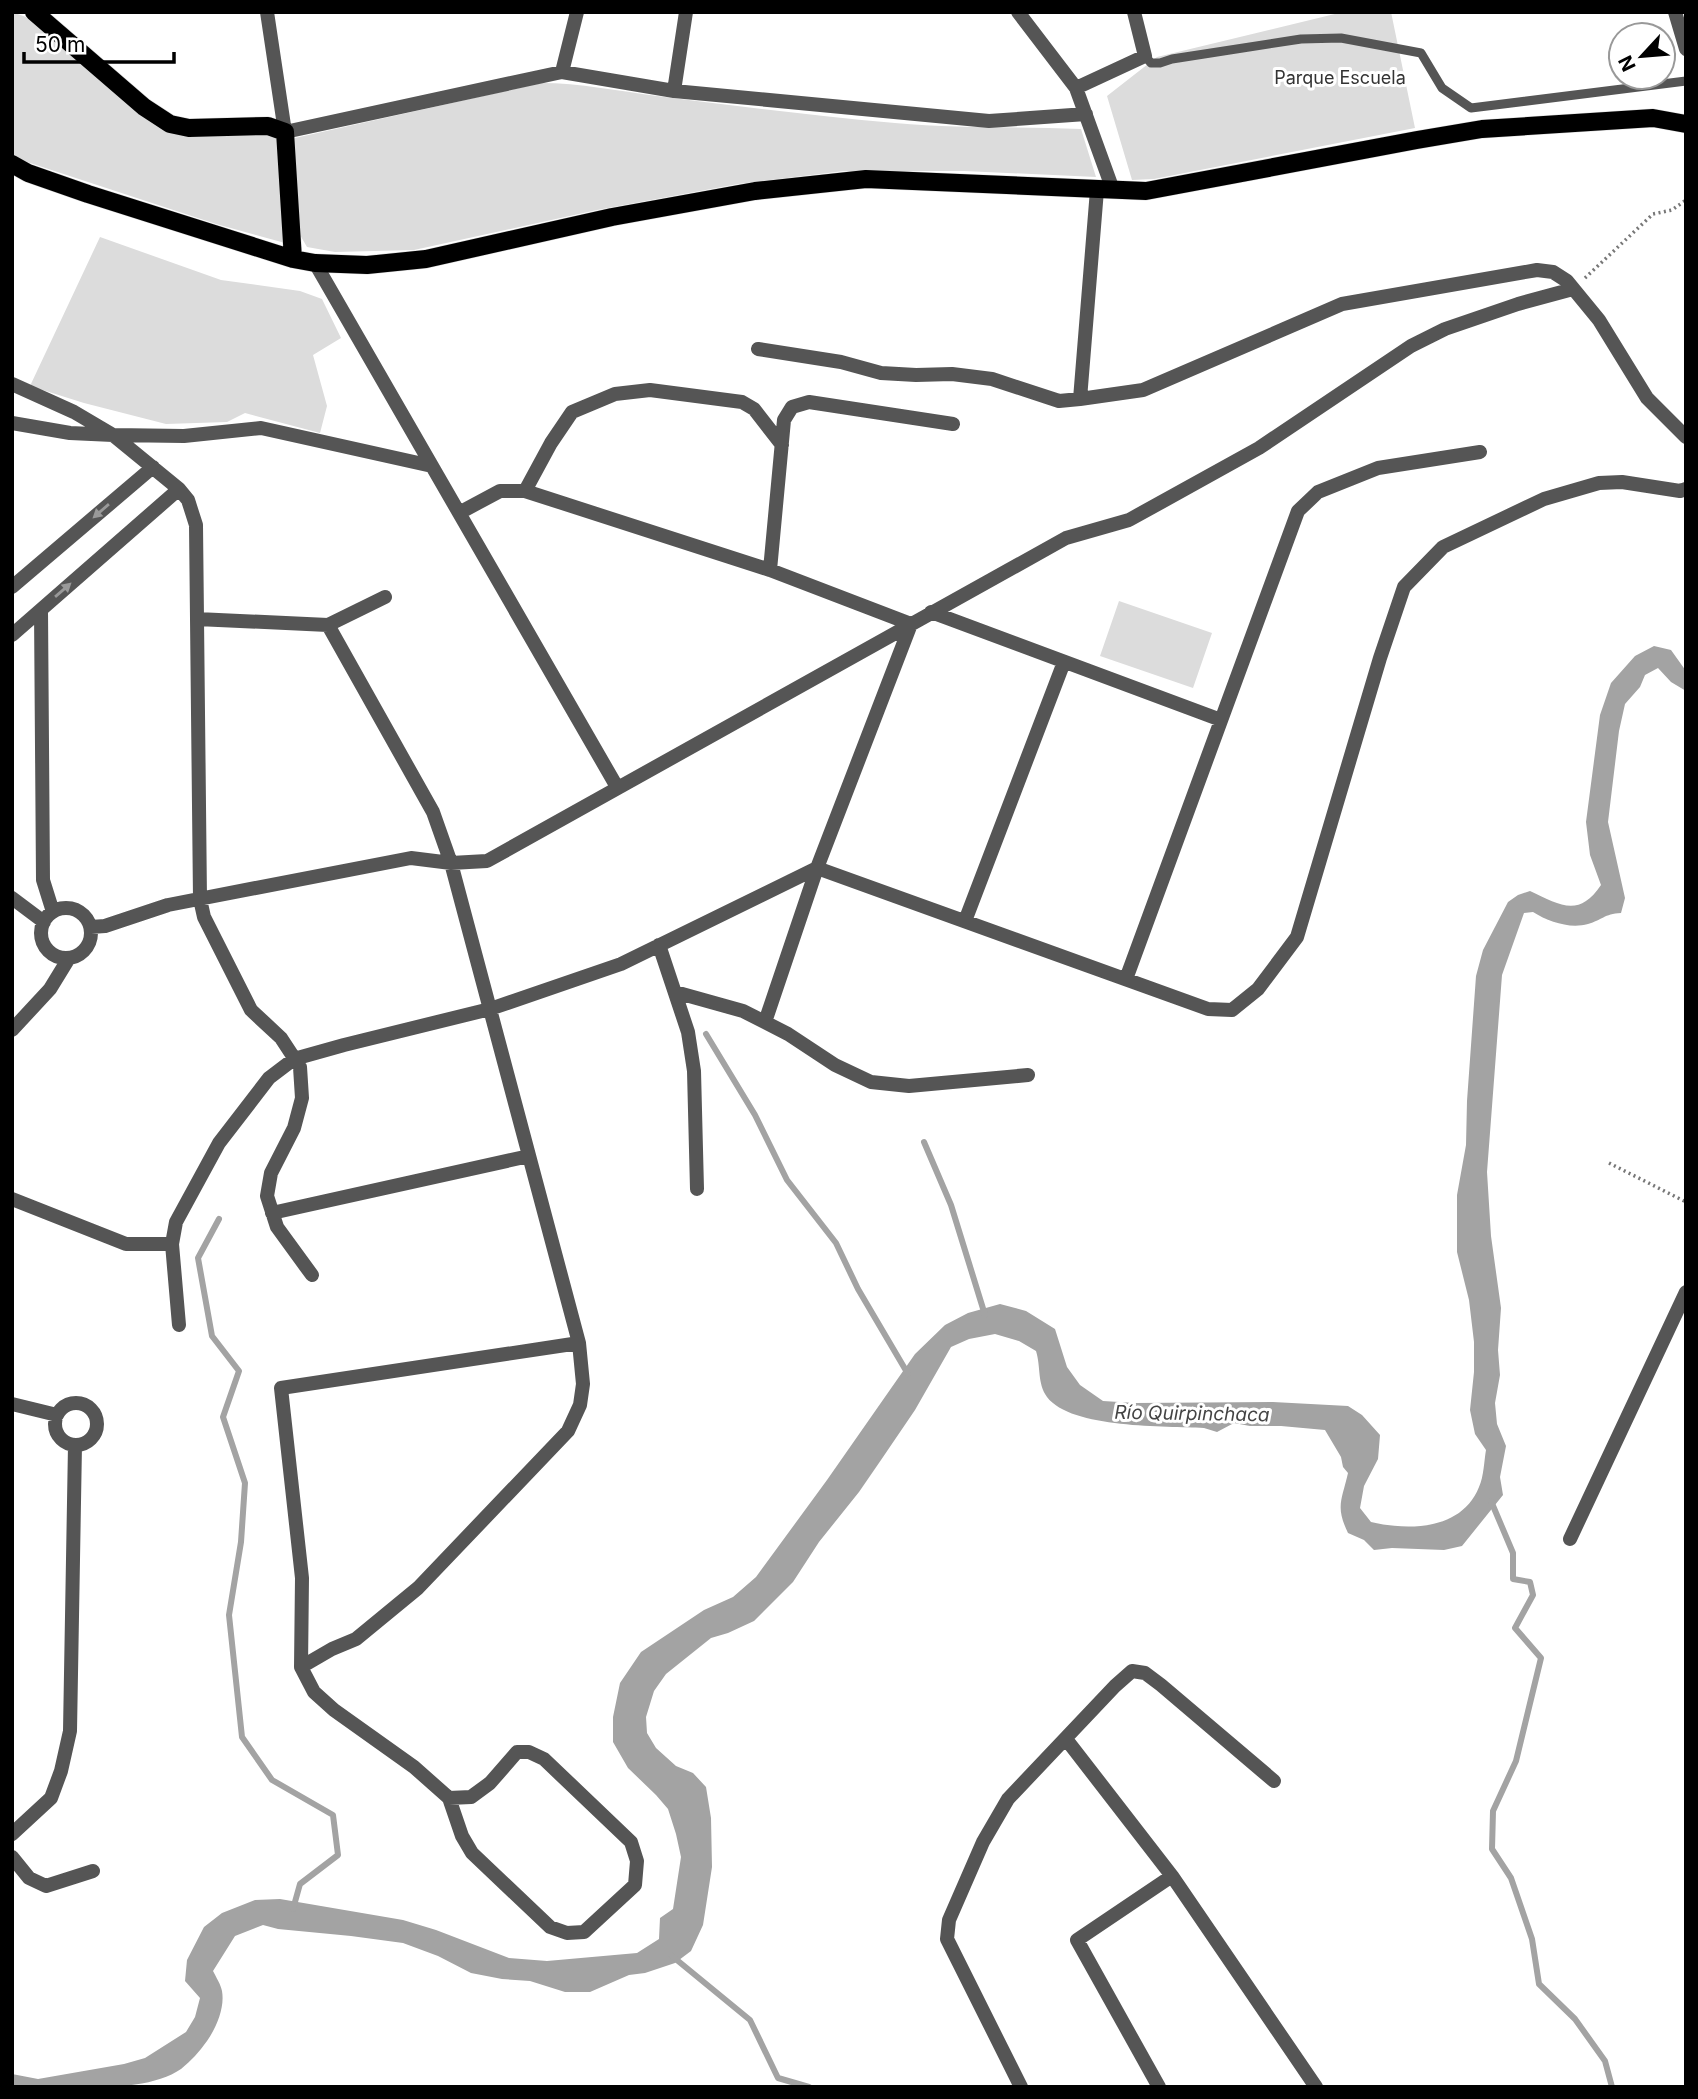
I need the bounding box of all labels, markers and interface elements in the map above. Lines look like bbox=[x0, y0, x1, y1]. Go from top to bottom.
scale bar bbox=[24, 21, 175, 65]
north arrow bbox=[1607, 21, 1677, 91]
text: 50 m bbox=[35, 32, 85, 57]
text: N bbox=[1614, 52, 1641, 75]
park label: Parque Escuela bbox=[1274, 67, 1406, 88]
one-way arrow bbox=[93, 503, 110, 518]
one-way arrow bbox=[55, 583, 72, 598]
water label: Río Quirpinchaca bbox=[1114, 1401, 1270, 1426]

